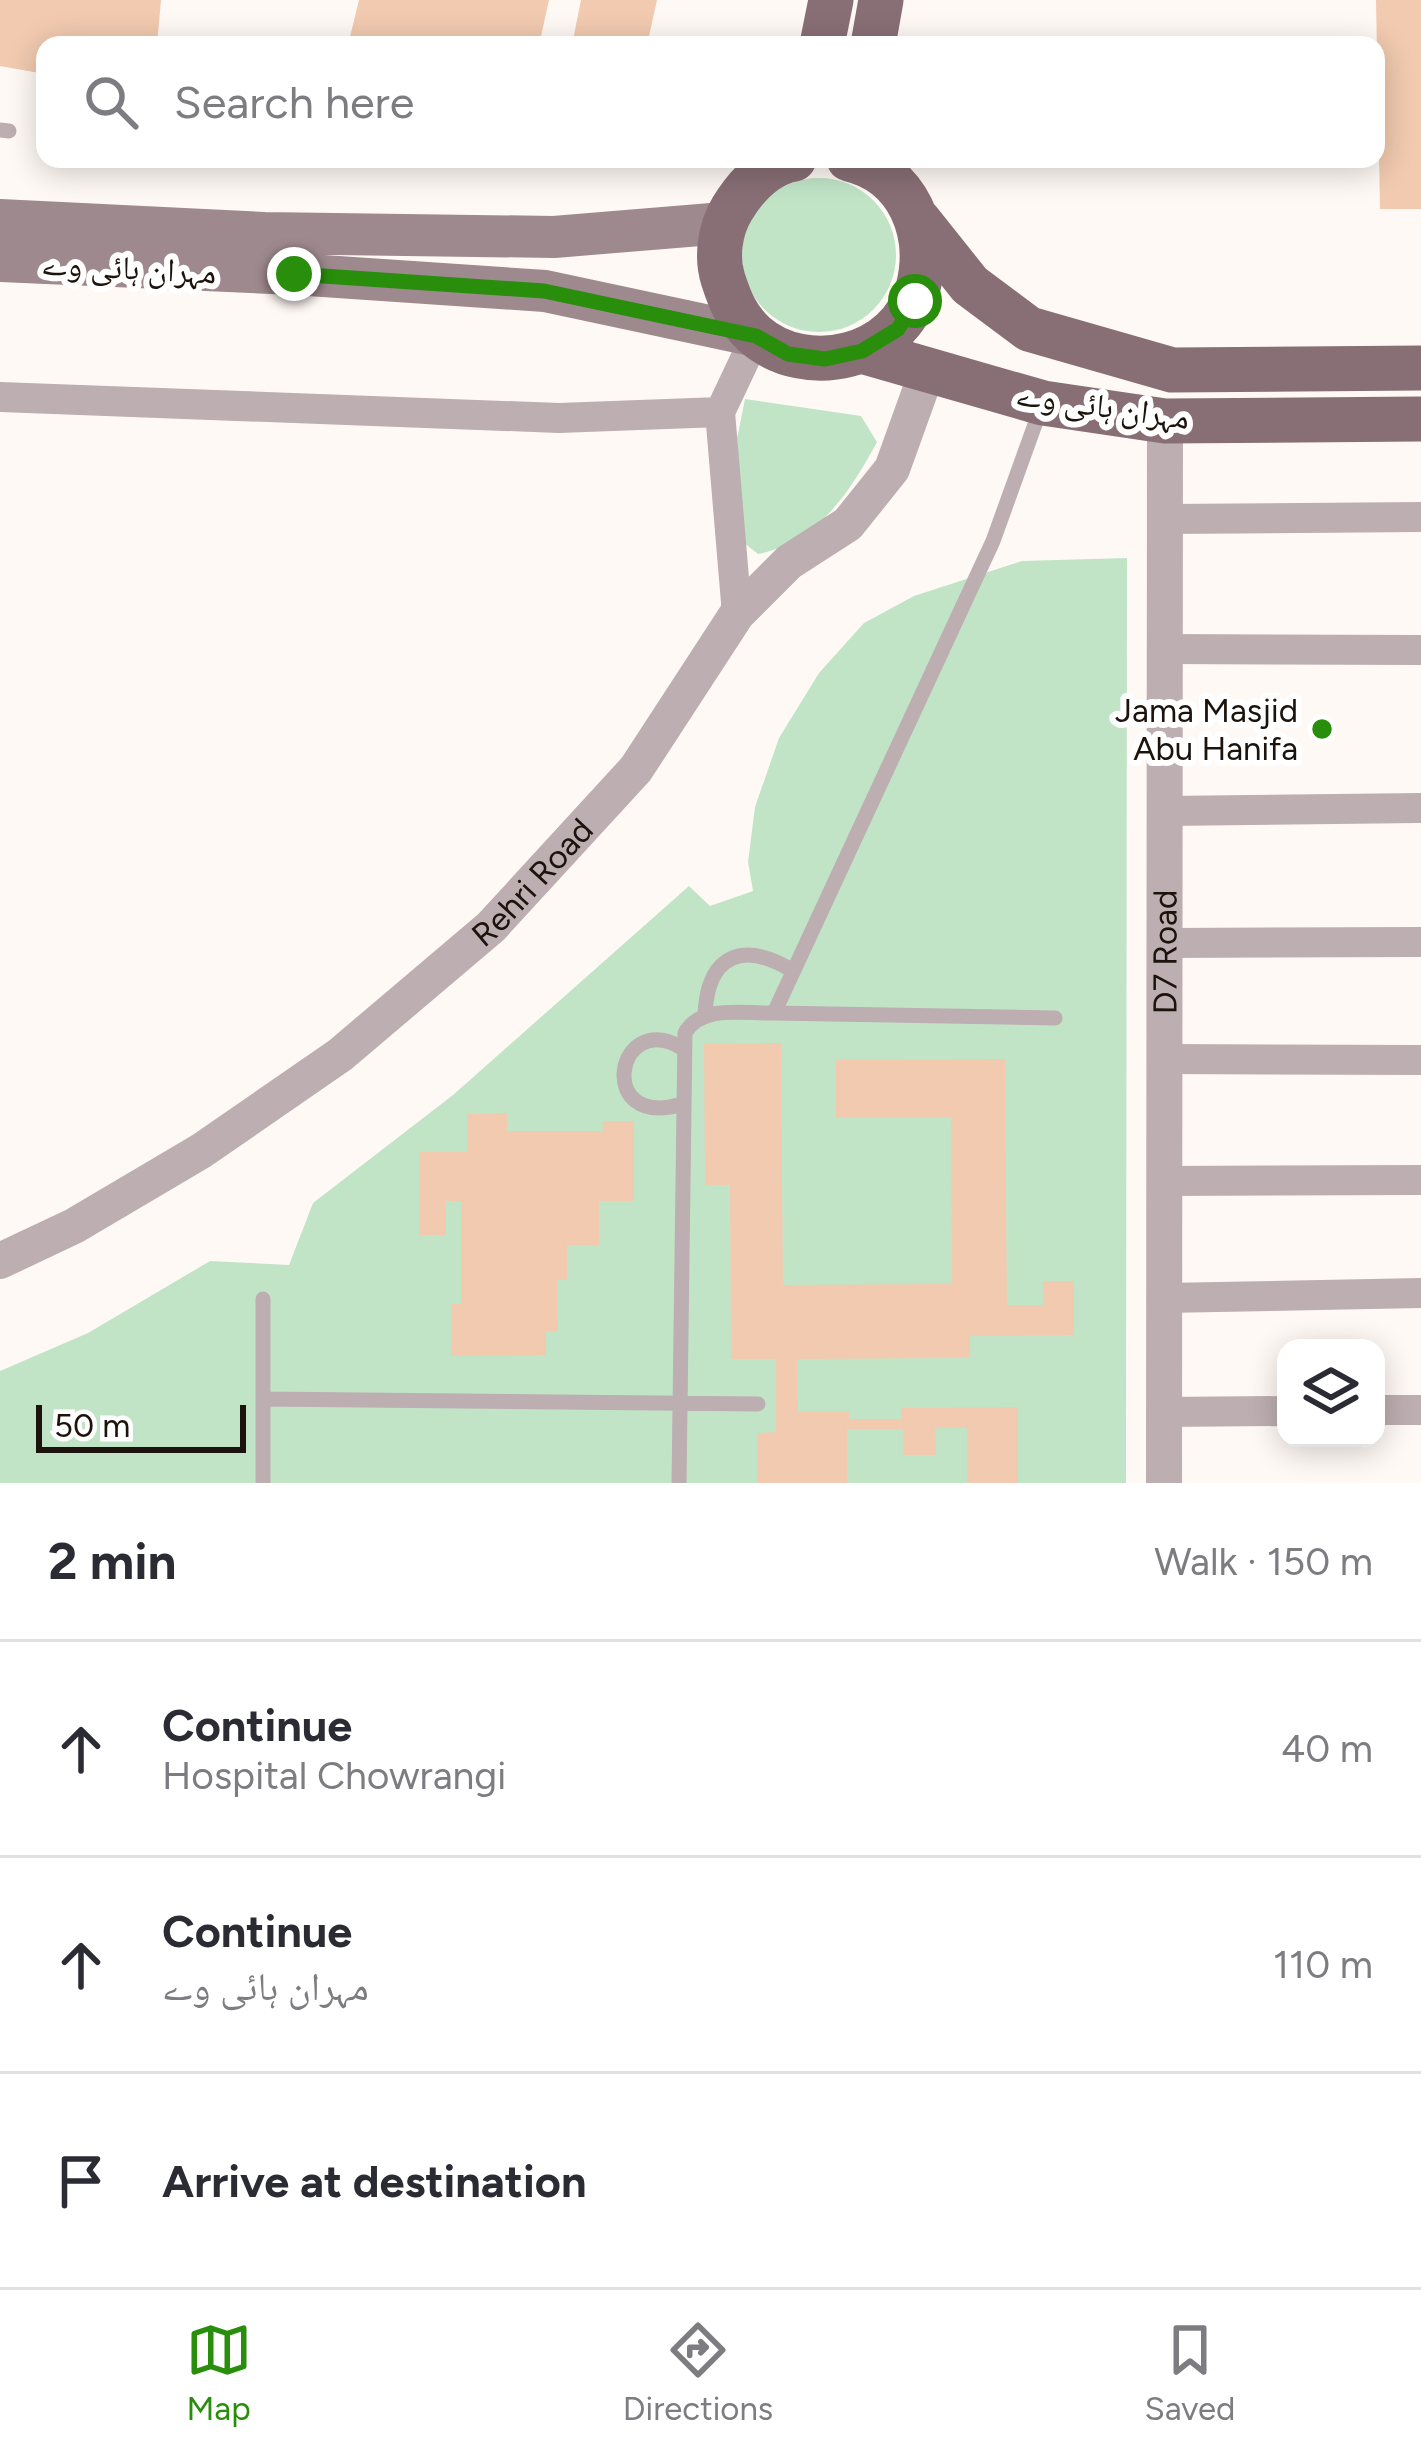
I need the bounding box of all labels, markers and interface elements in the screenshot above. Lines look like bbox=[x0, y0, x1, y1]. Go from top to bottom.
search box bbox=[36, 36, 1385, 168]
icon: search bbox=[78, 69, 144, 135]
text: Search here bbox=[174, 75, 414, 129]
street label: مہران ہائی وے bbox=[40, 243, 217, 293]
route end bbox=[267, 247, 321, 301]
route start bbox=[888, 274, 942, 328]
street label: مہران ہائی وے bbox=[1013, 374, 1192, 438]
place label: Jama Masjid Abu Hanifa bbox=[1115, 691, 1298, 768]
marker: Jama Masjid Abu Hanifa bbox=[1309, 716, 1335, 742]
street label: Rehri Road bbox=[464, 810, 601, 955]
street label: D7 Road bbox=[1145, 890, 1185, 1014]
map controls bbox=[1277, 1339, 1385, 1447]
button: layers bbox=[1277, 1339, 1385, 1447]
scale bar bbox=[36, 1399, 246, 1452]
text: 50 m bbox=[54, 1406, 130, 1445]
text: 2 min bbox=[48, 1531, 176, 1592]
text: Walk · 150 m bbox=[1154, 1538, 1373, 1585]
text: Continue bbox=[162, 1698, 352, 1752]
icon: ahead bbox=[48, 1716, 114, 1782]
text: 40 m bbox=[1281, 1725, 1373, 1772]
text: Hospital Chowrangi bbox=[162, 1752, 506, 1799]
text: Continue bbox=[162, 1904, 352, 1958]
icon: ahead bbox=[48, 1932, 114, 1998]
text: 110 m bbox=[1273, 1941, 1373, 1988]
text: مہران ہائی وے bbox=[162, 1963, 369, 2010]
icon: arrive bbox=[48, 2148, 114, 2214]
text: Arrive at destination bbox=[162, 2154, 586, 2208]
tab: Map bbox=[186, 2317, 252, 2428]
tab: Directions bbox=[623, 2317, 773, 2428]
tab: Saved bbox=[1144, 2317, 1235, 2428]

